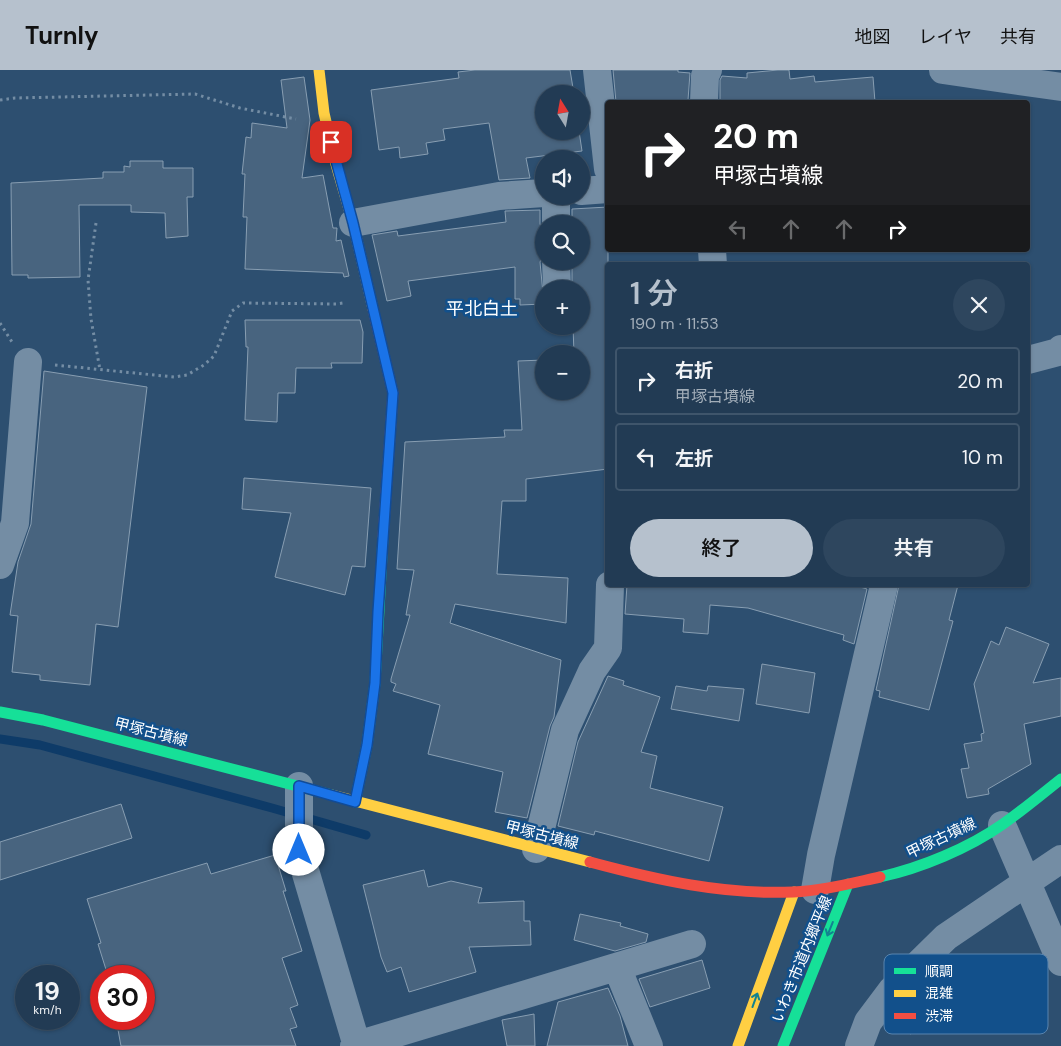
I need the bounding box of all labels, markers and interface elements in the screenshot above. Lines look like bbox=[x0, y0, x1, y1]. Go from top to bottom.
text: Turnly bbox=[25, 20, 98, 51]
text: 地図 bbox=[855, 25, 891, 49]
text: レイヤ bbox=[919, 25, 972, 49]
text: 共有 bbox=[1000, 25, 1036, 49]
north arrow bbox=[535, 85, 590, 140]
map controls bbox=[535, 85, 590, 400]
text: 20 m bbox=[713, 113, 799, 159]
icon: right bbox=[630, 120, 695, 185]
pin bbox=[310, 121, 352, 163]
icon: arrive bbox=[317, 128, 345, 156]
button: sound bbox=[535, 150, 590, 205]
text: 甲塚古墳線 bbox=[713, 161, 823, 190]
button: search bbox=[535, 215, 590, 270]
icon: left bbox=[724, 215, 752, 243]
icon: ahead bbox=[777, 215, 805, 243]
icon: ahead bbox=[830, 215, 858, 243]
icon: right bbox=[883, 215, 911, 243]
text: 1 分 bbox=[630, 274, 678, 313]
button: close bbox=[953, 279, 1005, 331]
button: + bbox=[535, 280, 590, 335]
district label: 平北白土 bbox=[446, 297, 518, 321]
text: 190 m · 11:53 bbox=[630, 313, 719, 334]
button: − bbox=[535, 345, 590, 400]
text: 右折 bbox=[675, 358, 713, 383]
icon: right bbox=[632, 367, 660, 395]
text: 20 m bbox=[957, 369, 1003, 394]
text: 甲塚古墳線 bbox=[675, 386, 755, 407]
icon: left bbox=[632, 443, 660, 471]
text: 10 m bbox=[962, 445, 1003, 470]
text: 左折 bbox=[675, 446, 713, 471]
button: 終了 bbox=[630, 519, 813, 577]
button: 共有 bbox=[823, 519, 1005, 577]
street label: 甲塚古墳線 bbox=[112, 713, 190, 751]
street label: 甲塚古墳線 bbox=[903, 813, 979, 863]
street label: 甲塚古墳線 bbox=[503, 816, 581, 854]
position arrow bbox=[272, 823, 324, 875]
street label: いわき市道内郷平線 bbox=[767, 893, 837, 1025]
one-way arrow bbox=[825, 921, 834, 936]
legend bbox=[884, 954, 1048, 1034]
text: 順調 bbox=[925, 962, 953, 980]
speed limit sign: 30 bbox=[90, 965, 155, 1030]
text: 19 bbox=[35, 975, 60, 1008]
text: 混雑 bbox=[925, 984, 953, 1002]
one-way arrow bbox=[751, 993, 760, 1008]
text: km/h bbox=[33, 1002, 62, 1018]
text: 渋滞 bbox=[925, 1007, 953, 1025]

